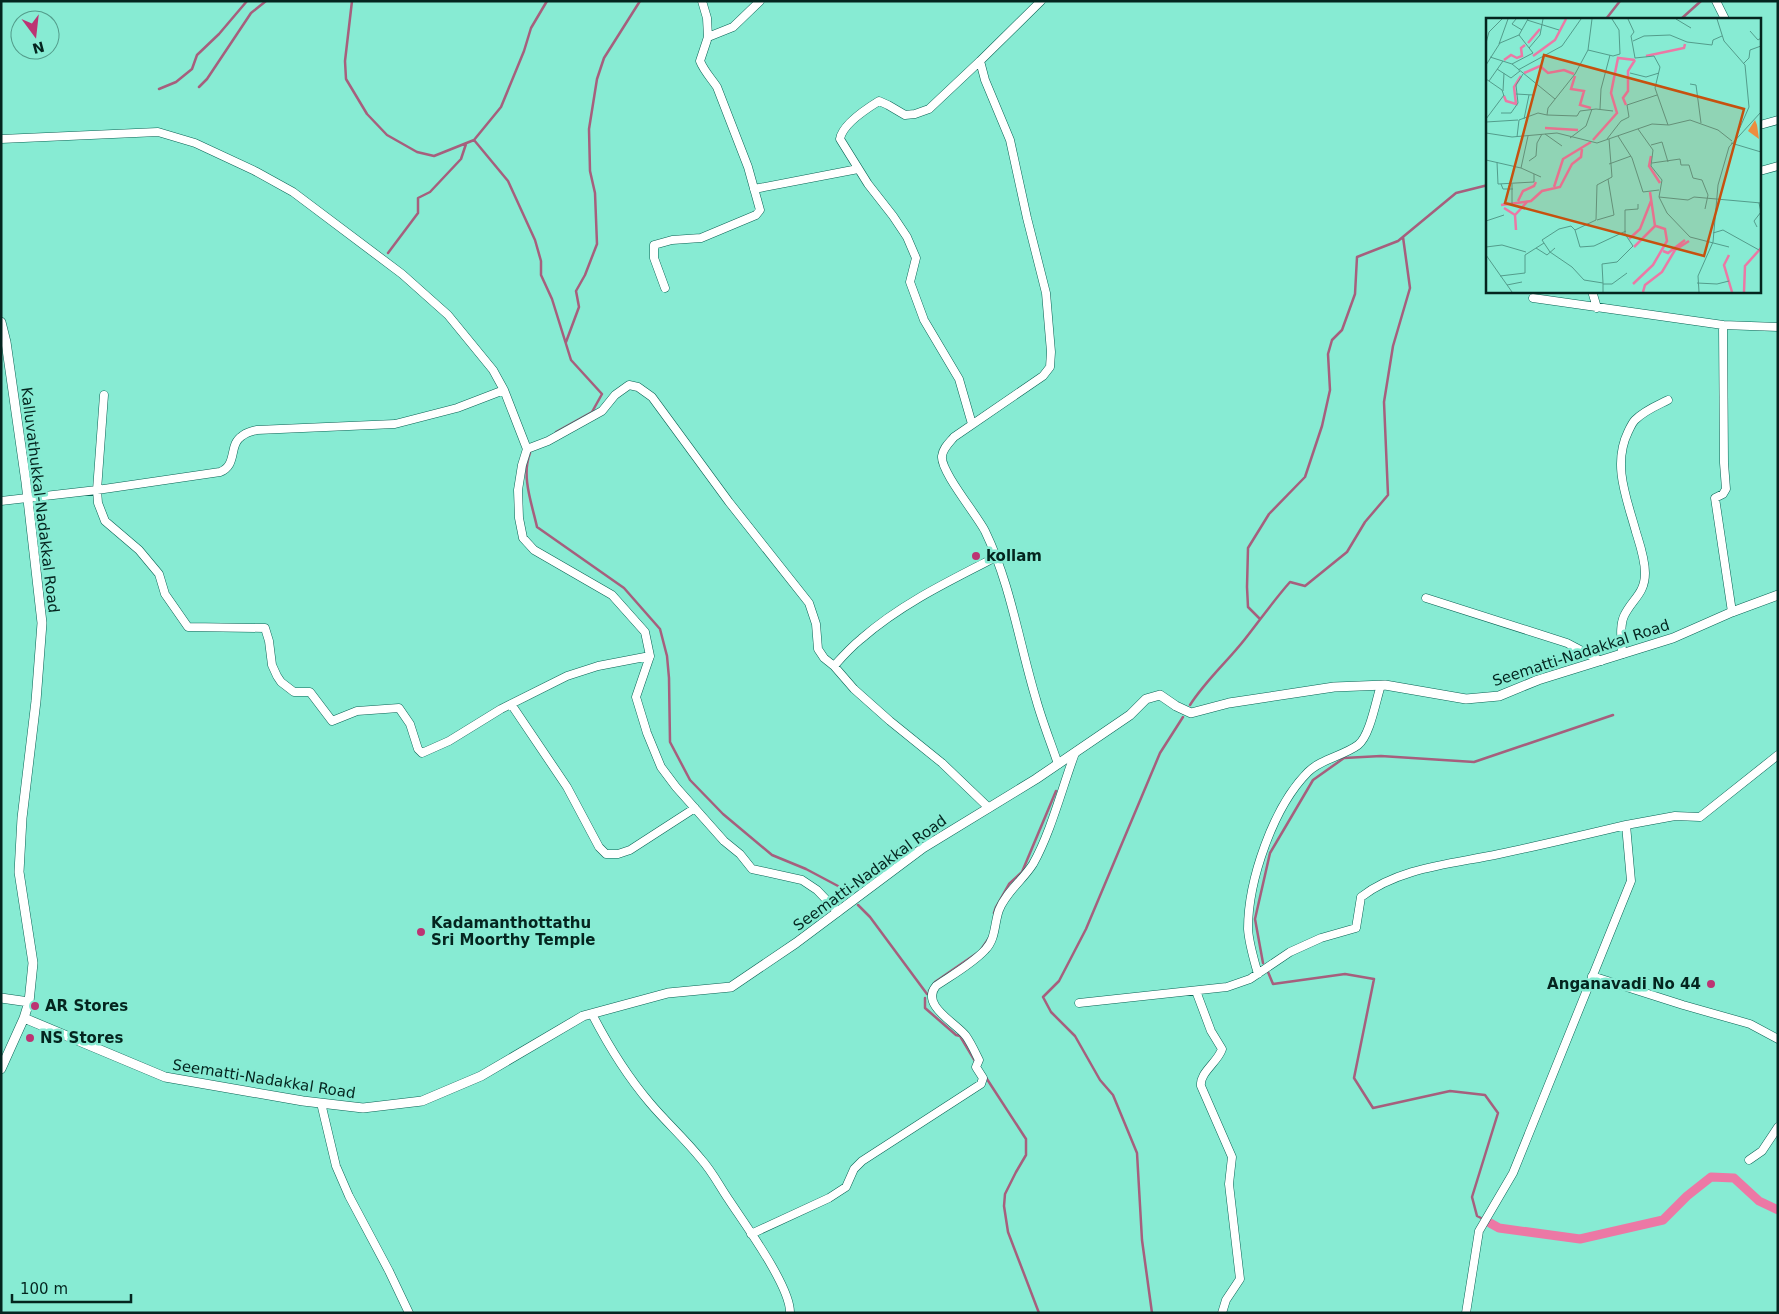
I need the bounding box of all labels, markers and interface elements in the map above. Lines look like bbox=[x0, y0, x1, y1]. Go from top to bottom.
north arrow bbox=[10, 10, 60, 60]
inset map bbox=[1486, 18, 1762, 292]
text: N bbox=[31, 38, 46, 57]
street label: Kalluvathukkal-Nadakkal Road bbox=[17, 386, 63, 614]
place label: kollam bbox=[986, 547, 1042, 565]
marker: kollam bbox=[970, 550, 982, 562]
street label: Seematti-Nadakkal Road bbox=[1490, 616, 1672, 690]
street label: Seematti-Nadakkal Road bbox=[790, 811, 950, 935]
place label: Kadamanthottathu Sri Moorthy Temple bbox=[431, 914, 595, 949]
marker: Kadamanthottathu Sri Moorthy Temple bbox=[415, 926, 427, 938]
place label: Anganavadi No 44 bbox=[1547, 975, 1701, 993]
marker: Anganavadi No 44 bbox=[1705, 978, 1717, 990]
place label: AR Stores bbox=[45, 997, 128, 1015]
marker: AR Stores bbox=[29, 1000, 41, 1012]
place label: NS Stores bbox=[40, 1029, 123, 1047]
marker: NS Stores bbox=[24, 1032, 36, 1044]
street label: Seematti-Nadakkal Road bbox=[171, 1056, 357, 1102]
scale bar bbox=[12, 1272, 131, 1304]
text: 100 m bbox=[20, 1280, 68, 1298]

